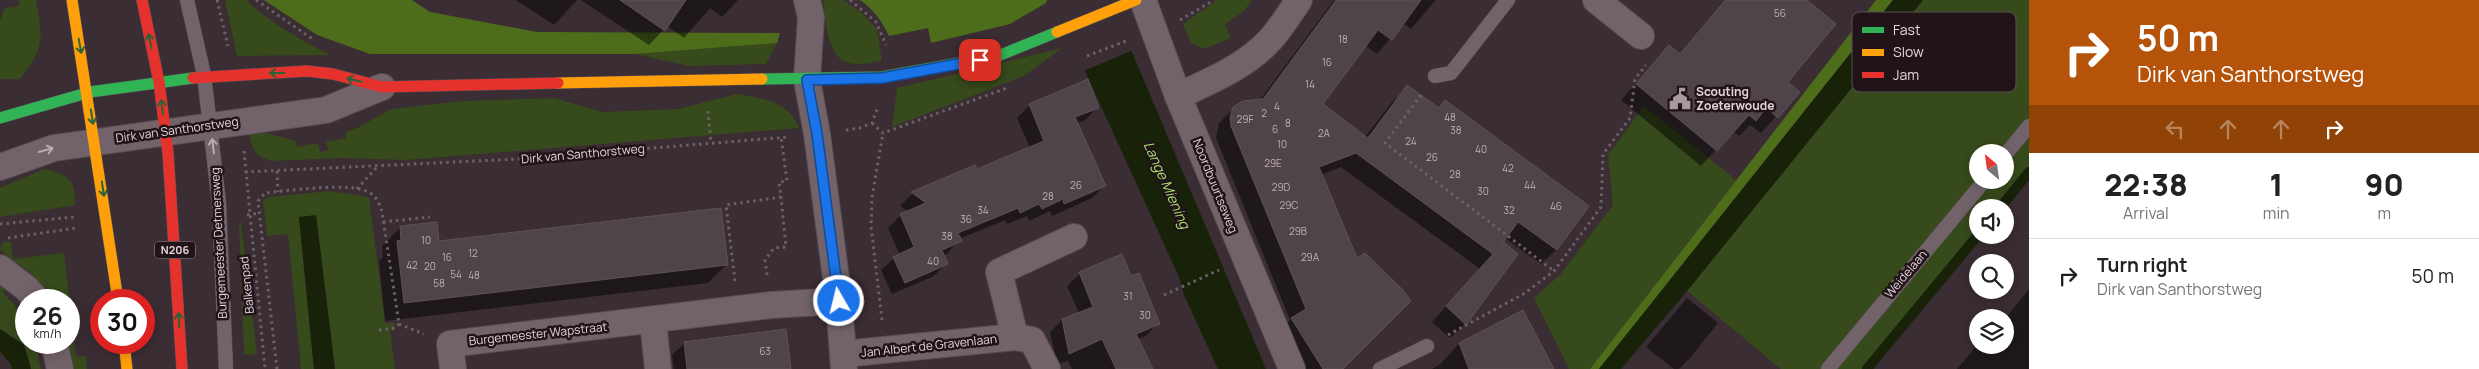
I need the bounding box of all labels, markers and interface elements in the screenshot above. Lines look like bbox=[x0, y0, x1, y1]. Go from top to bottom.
house number: 56 bbox=[1774, 6, 1786, 20]
legend bbox=[1852, 12, 2016, 92]
text: 50 m bbox=[2137, 14, 2219, 62]
text: Fast bbox=[1893, 20, 1921, 39]
icon: right bbox=[2054, 20, 2119, 85]
house number: 18 bbox=[1338, 32, 1348, 46]
one-way arrow bbox=[145, 34, 154, 50]
one-way arrow bbox=[75, 38, 85, 54]
pin bbox=[959, 39, 1001, 81]
text: Slow bbox=[1893, 42, 1924, 61]
icon: arrive bbox=[966, 46, 994, 74]
house number: 16 bbox=[1322, 55, 1332, 69]
text: Dirk van Santhorstweg bbox=[2137, 59, 2364, 89]
text: Jam bbox=[1893, 65, 1919, 84]
one-way arrow bbox=[269, 68, 285, 77]
one-way arrow bbox=[346, 75, 362, 84]
house number: 14 bbox=[1305, 77, 1315, 91]
place label: Scouting Zoeterwoude bbox=[1696, 83, 1774, 114]
public building icon: Scouting Zoeterwoude bbox=[1667, 86, 1693, 112]
one-way arrow bbox=[157, 99, 167, 115]
house number: 4 bbox=[1274, 99, 1280, 113]
house number: 2 bbox=[1261, 106, 1267, 120]
one-way arrow bbox=[87, 108, 97, 124]
house number: 48 bbox=[1444, 110, 1456, 124]
street label: Dirk van Santhorstweg bbox=[114, 112, 240, 147]
house number: 29F bbox=[1237, 112, 1253, 126]
icon: left bbox=[2161, 115, 2189, 143]
icon: ahead bbox=[2214, 115, 2242, 143]
icon: ahead bbox=[2267, 115, 2295, 143]
icon: right bbox=[2320, 115, 2348, 143]
house number: 8 bbox=[1285, 116, 1291, 130]
house number: 6 bbox=[1272, 122, 1278, 136]
house number: 38 bbox=[1450, 123, 1462, 137]
house number: 2A bbox=[1318, 126, 1331, 140]
house number: 24 bbox=[1405, 134, 1417, 148]
street label: Noordbuurtseweg bbox=[1189, 136, 1242, 236]
house number: 10 bbox=[1277, 137, 1287, 151]
one-way arrow bbox=[208, 138, 218, 154]
water label: Lange Miening bbox=[1140, 138, 1196, 233]
street label: Dirk van Santhorstweg bbox=[520, 140, 645, 167]
house number: 40 bbox=[1475, 142, 1487, 156]
north arrow bbox=[1969, 144, 2014, 189]
map controls bbox=[1969, 144, 2014, 354]
one-way arrow bbox=[37, 145, 53, 154]
house number: 26 bbox=[1426, 150, 1438, 164]
house number: 29E bbox=[1264, 156, 1282, 170]
house number: 42 bbox=[1502, 161, 1514, 175]
text: 22:38 bbox=[2104, 164, 2188, 205]
text: 1 bbox=[2269, 164, 2283, 205]
text: 90 bbox=[2365, 164, 2404, 205]
street label: Burgemeester Detmersweg bbox=[206, 167, 231, 319]
house number: 28 bbox=[1449, 167, 1461, 181]
house number: 26 bbox=[1070, 178, 1082, 192]
house number: 44 bbox=[1524, 178, 1536, 192]
house number: 29D bbox=[1272, 180, 1291, 194]
one-way arrow bbox=[98, 181, 108, 197]
house number: 30 bbox=[1477, 184, 1489, 198]
house number: 28 bbox=[1042, 189, 1054, 203]
house number: 29C bbox=[1279, 198, 1299, 212]
house number: 46 bbox=[1550, 199, 1562, 213]
button: sound bbox=[1969, 199, 2014, 244]
text: Arrival bbox=[2123, 202, 2169, 224]
text: min bbox=[2263, 202, 2290, 224]
text: m bbox=[2378, 202, 2391, 224]
house number: 34 bbox=[977, 203, 989, 217]
house number: 32 bbox=[1503, 203, 1515, 217]
house number: 36 bbox=[960, 212, 972, 226]
house number: 29B bbox=[1289, 224, 1307, 238]
house number: 38 bbox=[941, 229, 953, 243]
house number: 10 bbox=[421, 233, 431, 247]
road number: N206 bbox=[155, 242, 195, 258]
house number: 12 bbox=[468, 246, 478, 260]
street label: Weidelaan bbox=[1881, 246, 1931, 301]
house number: 16 bbox=[442, 250, 452, 264]
house number: 29A bbox=[1301, 250, 1320, 264]
text: Turn right bbox=[2097, 252, 2187, 278]
house number: 40 bbox=[927, 254, 939, 268]
button: search bbox=[1969, 254, 2014, 299]
street label: Balkenpad bbox=[235, 256, 258, 315]
house number: 42 bbox=[406, 258, 418, 272]
house number: 20 bbox=[424, 259, 436, 273]
icon: right bbox=[2054, 262, 2082, 290]
text: 50 m bbox=[2412, 263, 2454, 289]
house number: 54 bbox=[450, 267, 462, 281]
house number: 48 bbox=[468, 268, 480, 282]
position arrow bbox=[812, 274, 864, 326]
house number: 58 bbox=[433, 276, 445, 290]
text: Dirk van Santhorstweg bbox=[2097, 278, 2262, 300]
speed limit sign: 30 bbox=[90, 289, 155, 354]
house number: 31 bbox=[1123, 289, 1133, 303]
text: 26 bbox=[32, 298, 63, 333]
house number: 30 bbox=[1139, 308, 1151, 322]
button: layers bbox=[1969, 309, 2014, 354]
one-way arrow bbox=[174, 313, 183, 329]
street label: Burgemeester Wapstraat bbox=[468, 318, 608, 349]
text: km/h bbox=[34, 325, 61, 342]
street label: Jan Albert de Gravenlaan bbox=[860, 330, 998, 361]
house number: 63 bbox=[759, 344, 771, 358]

